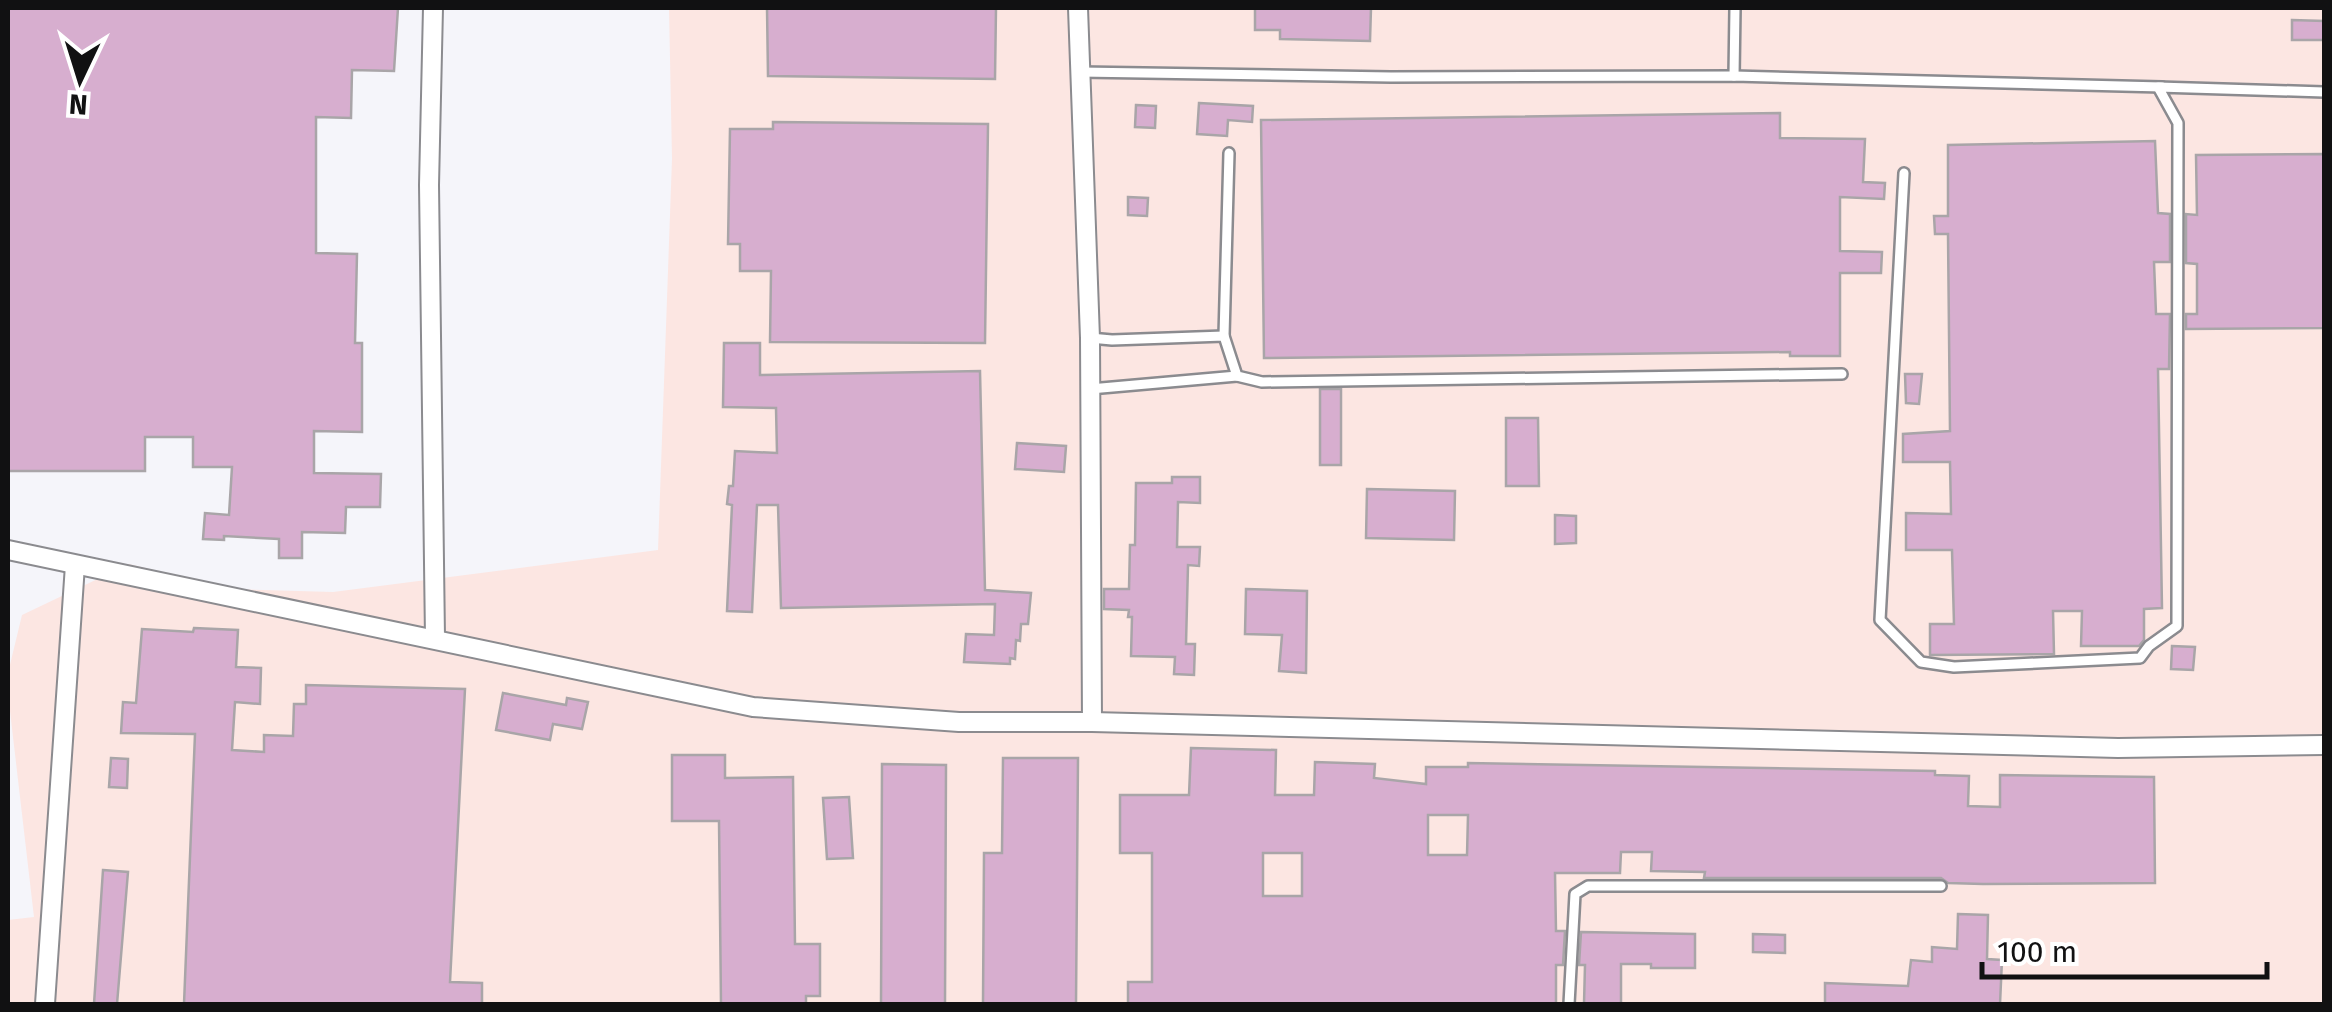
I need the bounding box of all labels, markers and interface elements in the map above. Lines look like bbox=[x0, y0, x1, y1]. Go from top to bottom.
north arrow bbox=[30, 30, 130, 130]
text: N bbox=[68, 87, 89, 122]
scale bar bbox=[1982, 917, 2267, 979]
text: 100 m bbox=[1997, 934, 2077, 970]

